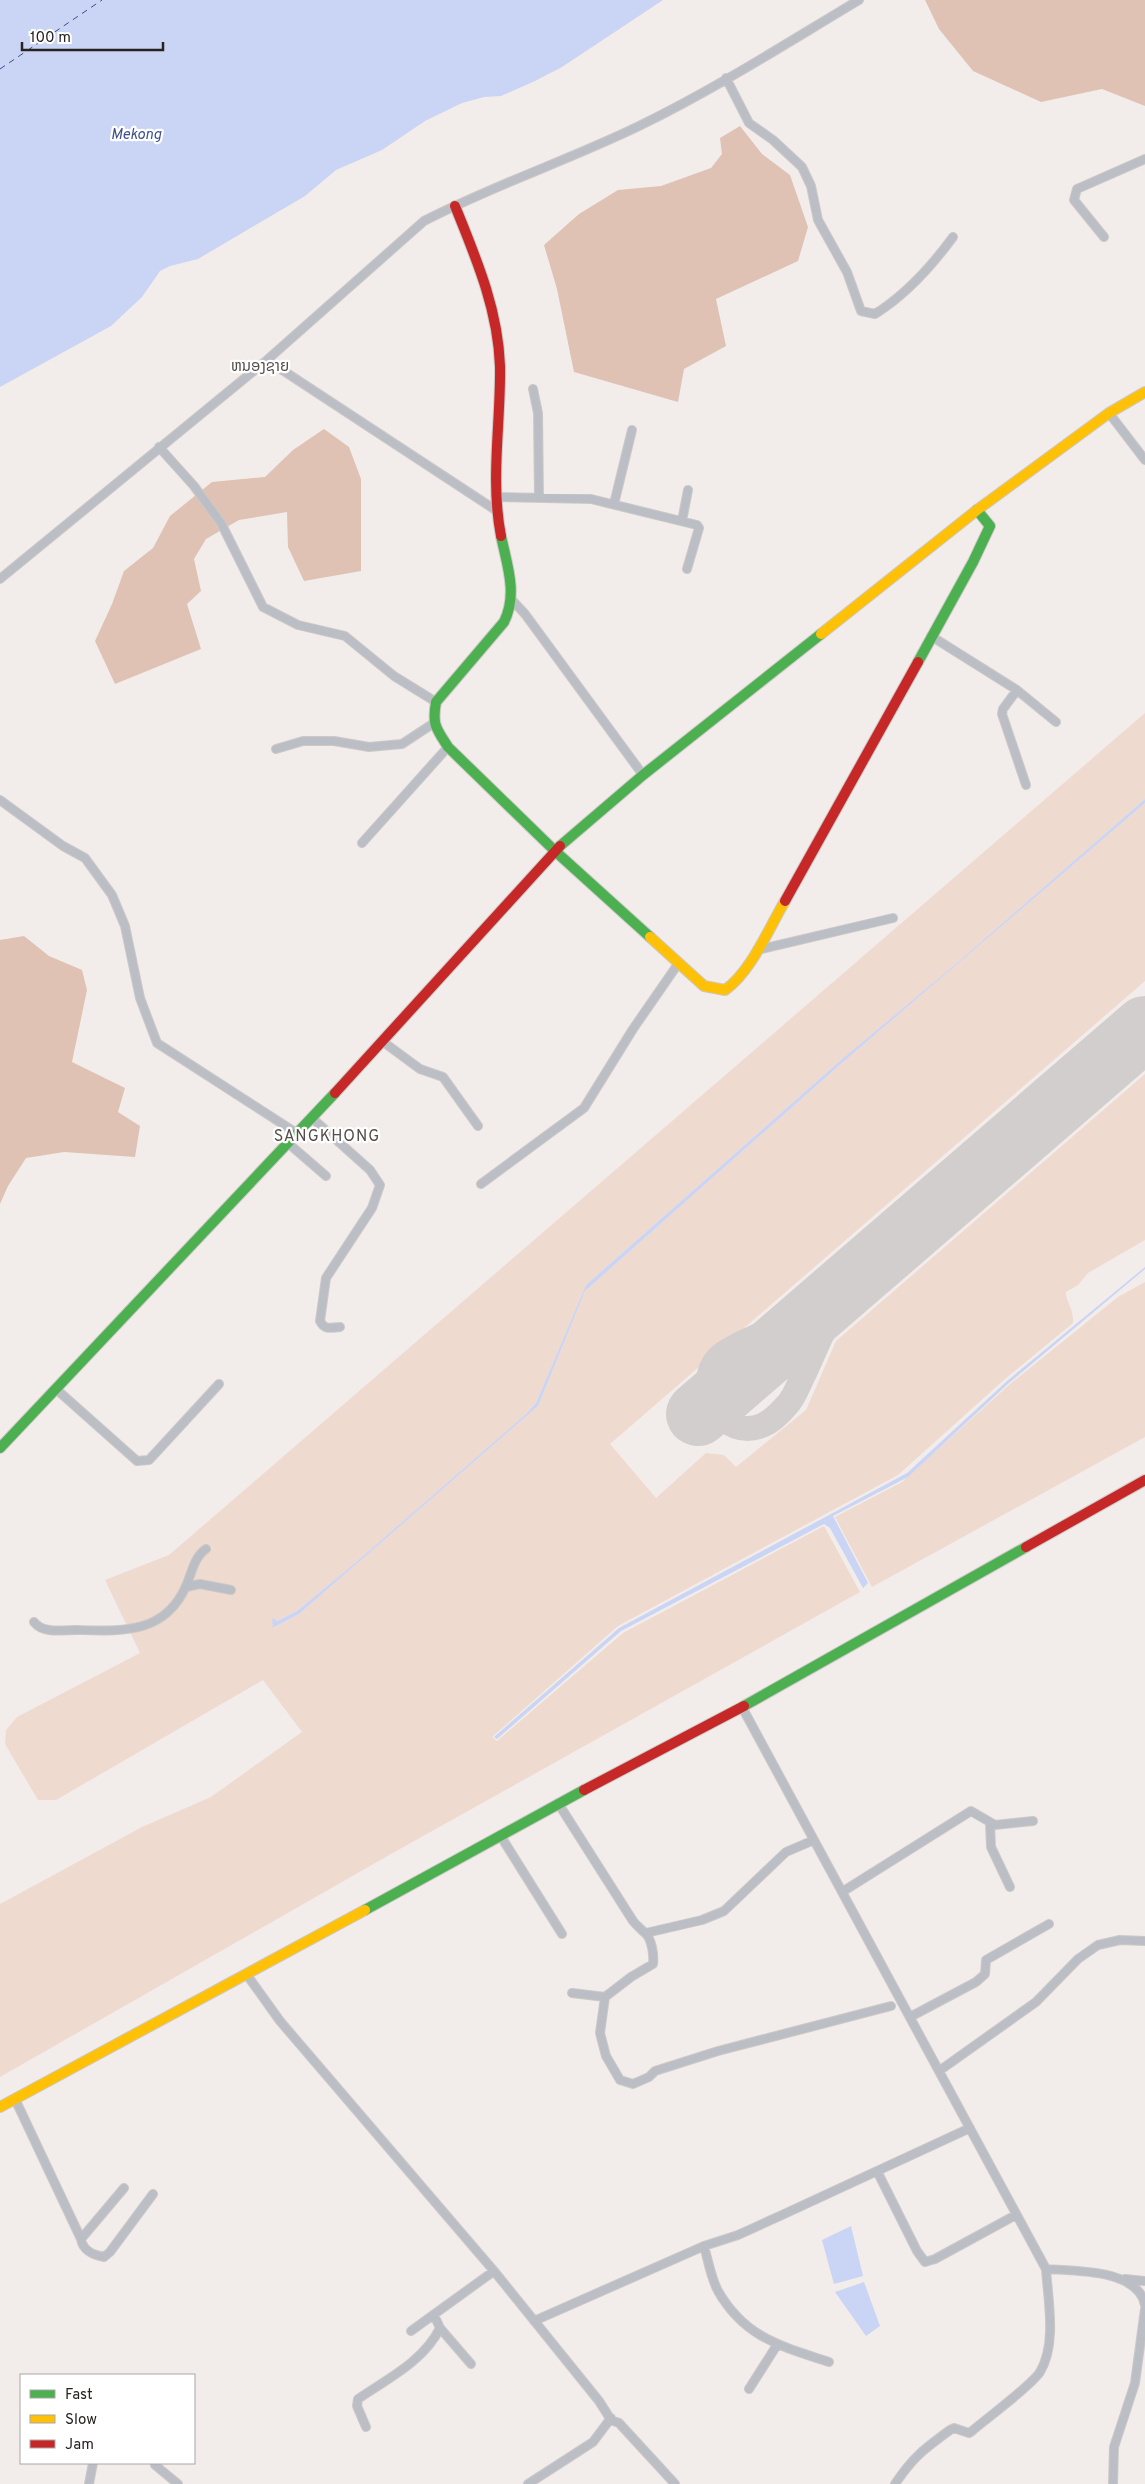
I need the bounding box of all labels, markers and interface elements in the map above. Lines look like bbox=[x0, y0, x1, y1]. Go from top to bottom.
scale bar bbox=[22, 20, 164, 52]
text: 100 m bbox=[30, 29, 71, 48]
water label: Mekong bbox=[111, 126, 162, 145]
district label: ຫນອງຊາຍ bbox=[231, 358, 289, 377]
district label: SANGKHONG bbox=[274, 1127, 380, 1147]
legend bbox=[20, 2374, 195, 2464]
text: Fast bbox=[65, 2386, 93, 2405]
text: Slow bbox=[65, 2411, 97, 2430]
text: Jam bbox=[65, 2436, 94, 2455]

